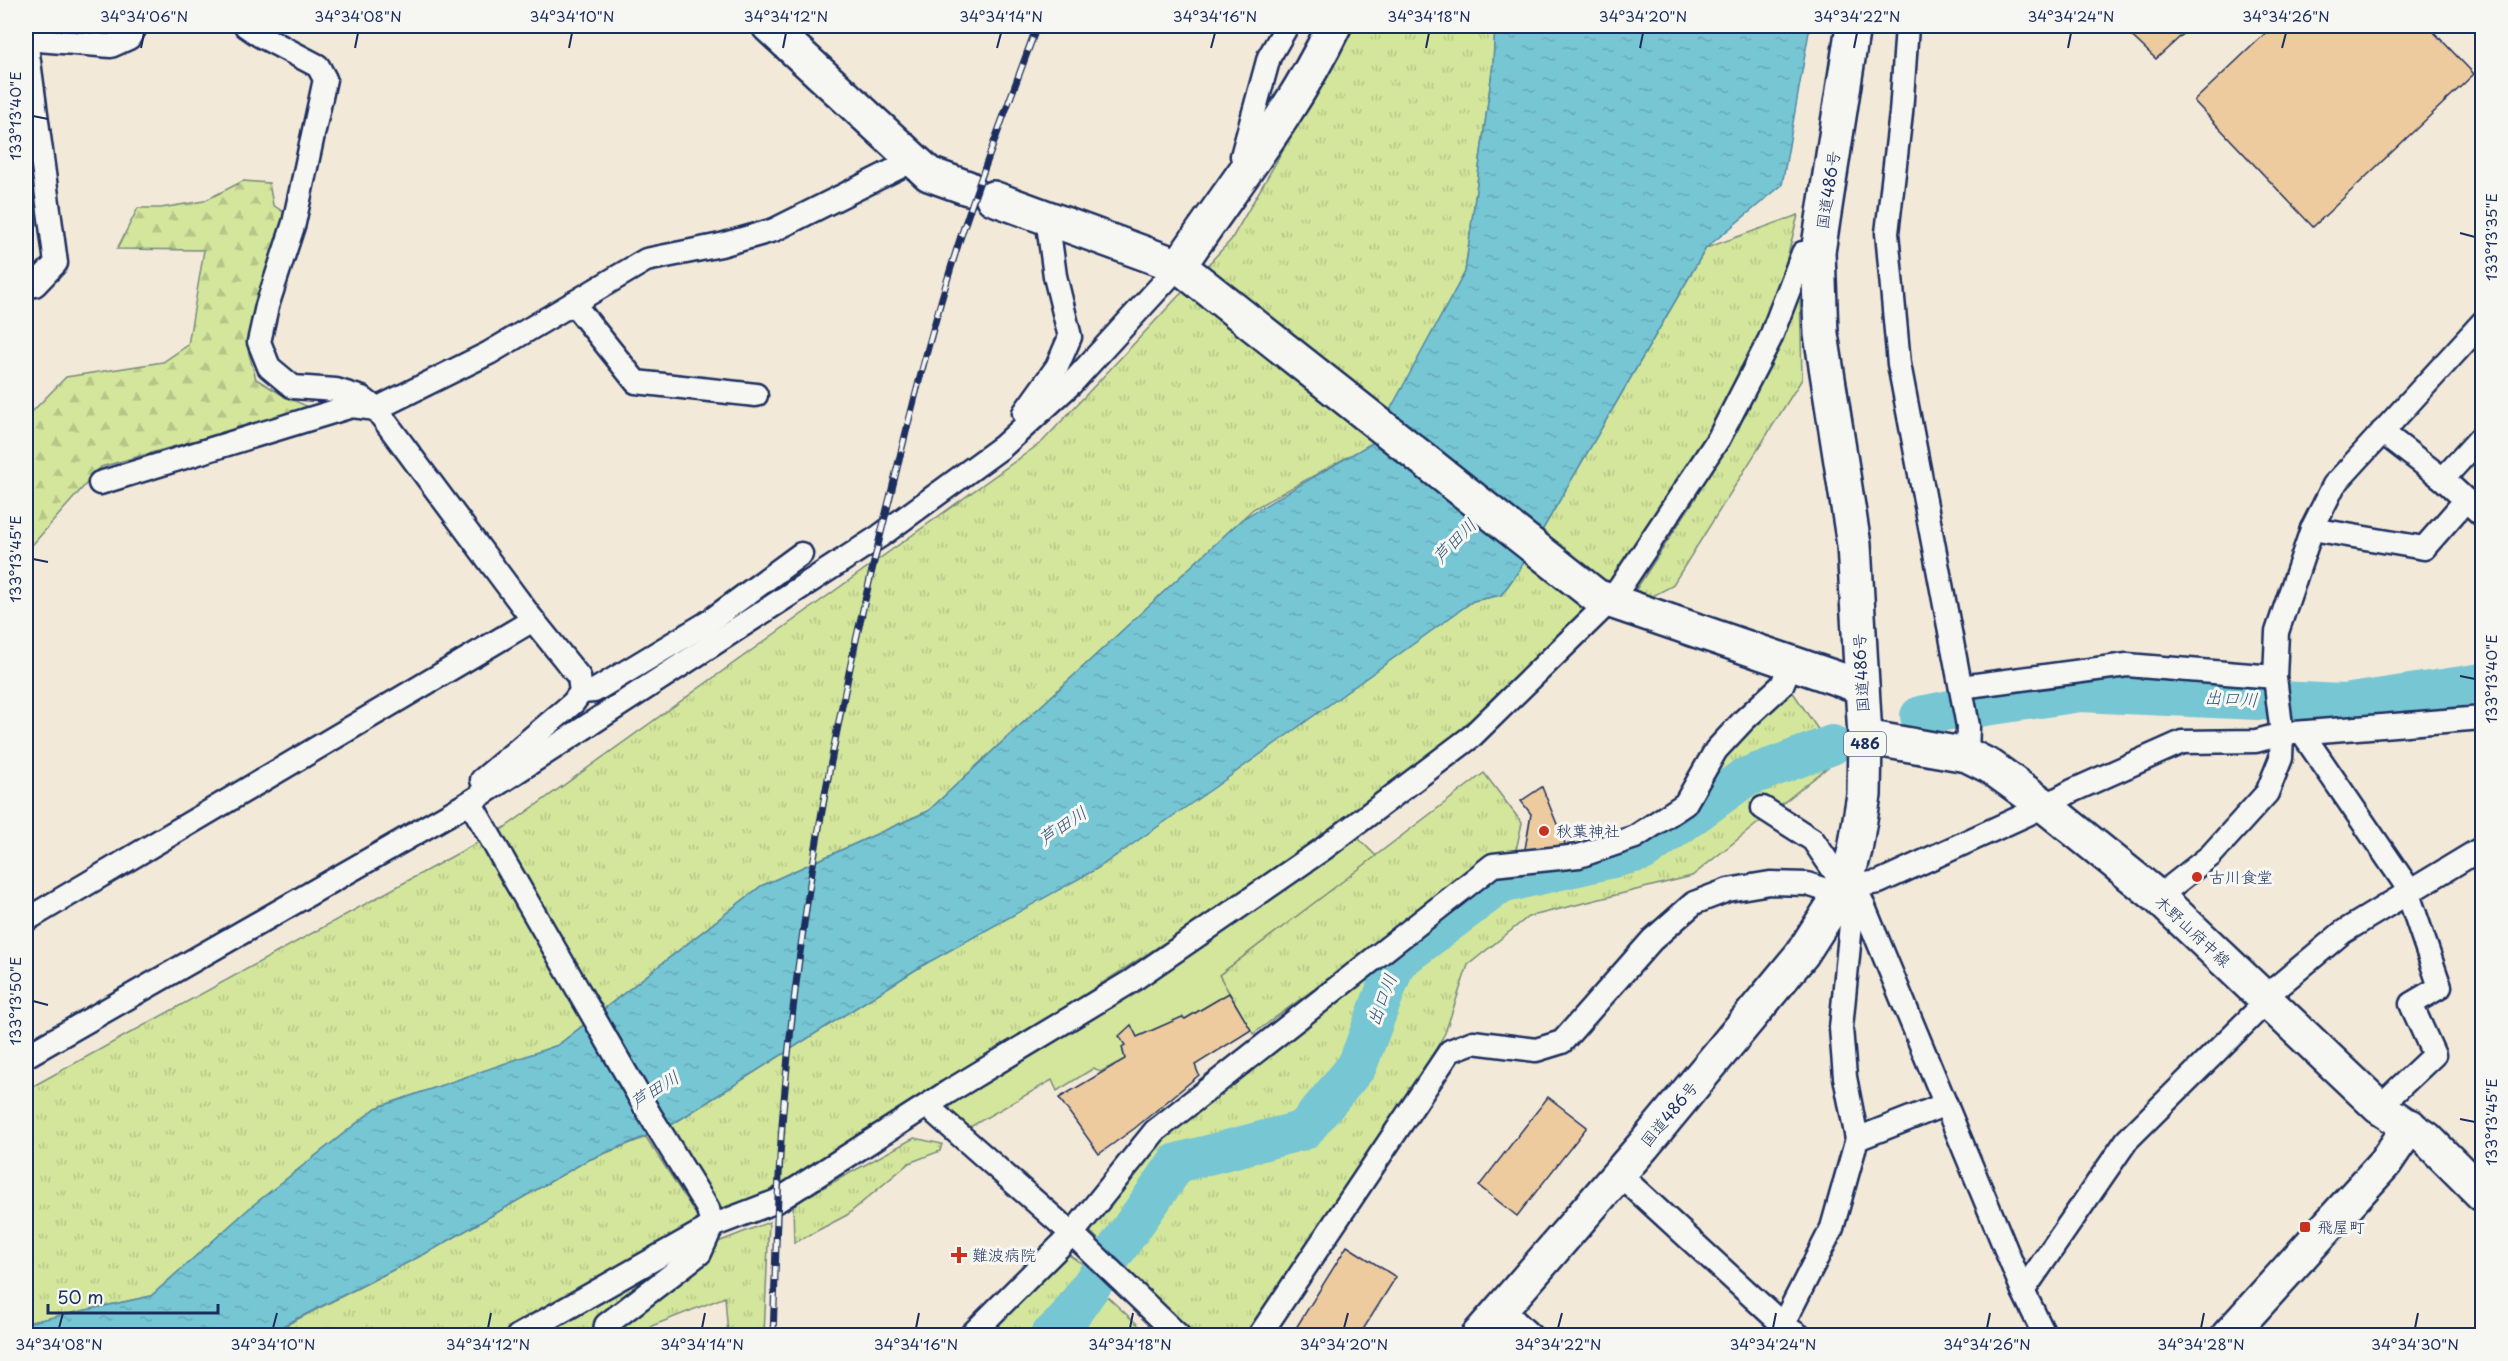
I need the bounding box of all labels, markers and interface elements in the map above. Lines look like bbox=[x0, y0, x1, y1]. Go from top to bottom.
text: 34°34'06"N bbox=[100, 4, 188, 27]
text: 34°34'08"N bbox=[314, 4, 402, 27]
text: 34°34'10"N bbox=[530, 4, 614, 27]
text: 34°34'12"N bbox=[744, 4, 828, 27]
text: 34°34'14"N bbox=[959, 4, 1043, 27]
text: 34°34'16"N bbox=[1173, 4, 1257, 27]
text: 34°34'18"N bbox=[1387, 4, 1471, 27]
text: 34°34'20"N bbox=[1599, 4, 1687, 27]
text: 34°34'22"N bbox=[1813, 4, 1901, 27]
text: 34°34'24"N bbox=[2027, 4, 2115, 27]
text: 34°34'26"N bbox=[2242, 4, 2330, 27]
text: 133°13'40"E bbox=[3, 71, 26, 161]
street label: 国道486号 bbox=[1809, 149, 1845, 231]
text: 133°13'35"E bbox=[2479, 193, 2502, 281]
water label: 芦田川 bbox=[1425, 511, 1482, 569]
text: 133°13'45"E bbox=[3, 515, 26, 603]
street label: 国道486号 bbox=[1846, 633, 1874, 713]
text: 133°13'40"E bbox=[2479, 634, 2502, 724]
water label: 出口川 bbox=[2203, 683, 2259, 712]
road number: 486 bbox=[1844, 732, 1886, 756]
water label: 芦田川 bbox=[1032, 798, 1092, 851]
place label: 秋葉神社 bbox=[1556, 818, 1620, 842]
marker: 秋葉神社 bbox=[1537, 824, 1551, 838]
place label: 古川食堂 bbox=[2209, 864, 2273, 888]
marker: 古川食堂 bbox=[2190, 870, 2204, 884]
street label: 木野山府中線 bbox=[2150, 889, 2237, 972]
text: 133°13'50"E bbox=[3, 957, 26, 1045]
water label: 出口川 bbox=[1358, 969, 1403, 1030]
water label: 芦田川 bbox=[624, 1063, 684, 1114]
street label: 国道486号 bbox=[1634, 1075, 1703, 1151]
text: 133°13'45"E bbox=[2479, 1078, 2502, 1166]
place label: 飛屋町 bbox=[2317, 1214, 2365, 1238]
marker: 飛屋町 bbox=[2298, 1220, 2312, 1234]
place label: 難波病院 bbox=[972, 1242, 1036, 1266]
marker: 難波病院 bbox=[950, 1246, 968, 1264]
scale bar bbox=[48, 1277, 218, 1315]
text: 50 m bbox=[57, 1283, 104, 1310]
text: 34°34'08"N bbox=[15, 1332, 103, 1355]
text: 34°34'10"N bbox=[231, 1332, 315, 1355]
text: 34°34'12"N bbox=[446, 1332, 530, 1355]
text: 34°34'14"N bbox=[660, 1332, 744, 1355]
text: 34°34'16"N bbox=[874, 1332, 958, 1355]
text: 34°34'18"N bbox=[1088, 1332, 1172, 1355]
text: 34°34'20"N bbox=[1300, 1332, 1388, 1355]
text: 34°34'22"N bbox=[1514, 1332, 1602, 1355]
text: 34°34'24"N bbox=[1729, 1332, 1817, 1355]
text: 34°34'26"N bbox=[1943, 1332, 2031, 1355]
text: 34°34'28"N bbox=[2157, 1332, 2245, 1355]
text: 34°34'30"N bbox=[2371, 1332, 2459, 1355]

